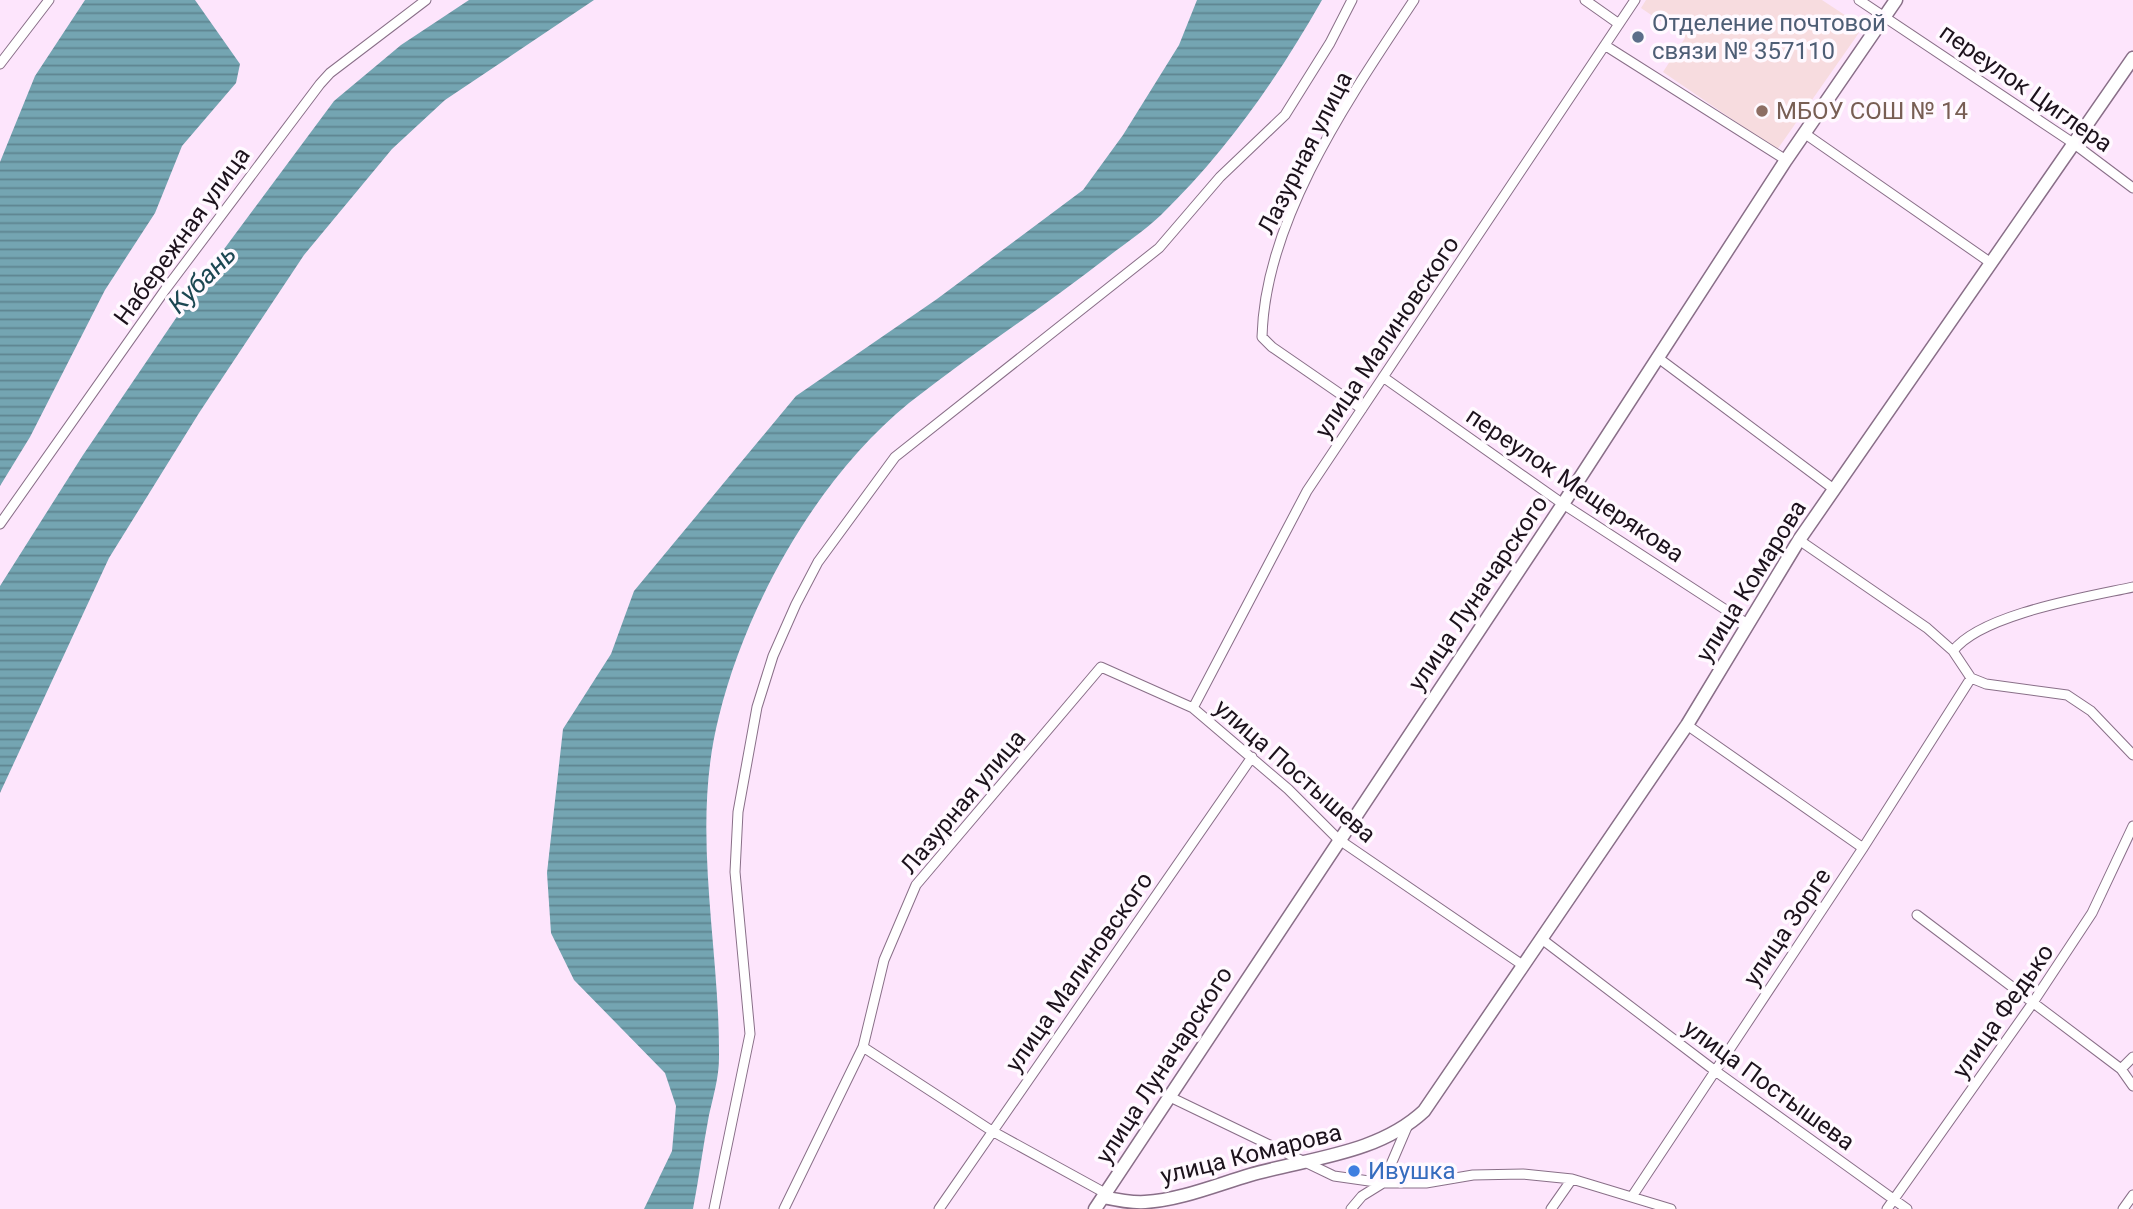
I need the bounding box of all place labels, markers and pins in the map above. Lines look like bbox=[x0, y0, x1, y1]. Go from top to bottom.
place label: Отделение почтовой связи № 357110 bbox=[1652, 9, 1886, 65]
marker: Отделение почтовой связи № 357110 bbox=[1630, 29, 1646, 45]
place label: МБОУ СОШ № 14 bbox=[1776, 97, 1968, 125]
marker: МБОУ СОШ № 14 bbox=[1754, 103, 1770, 119]
place label: Ивушка bbox=[1368, 1157, 1456, 1185]
marker: Ивушка bbox=[1346, 1163, 1362, 1179]

